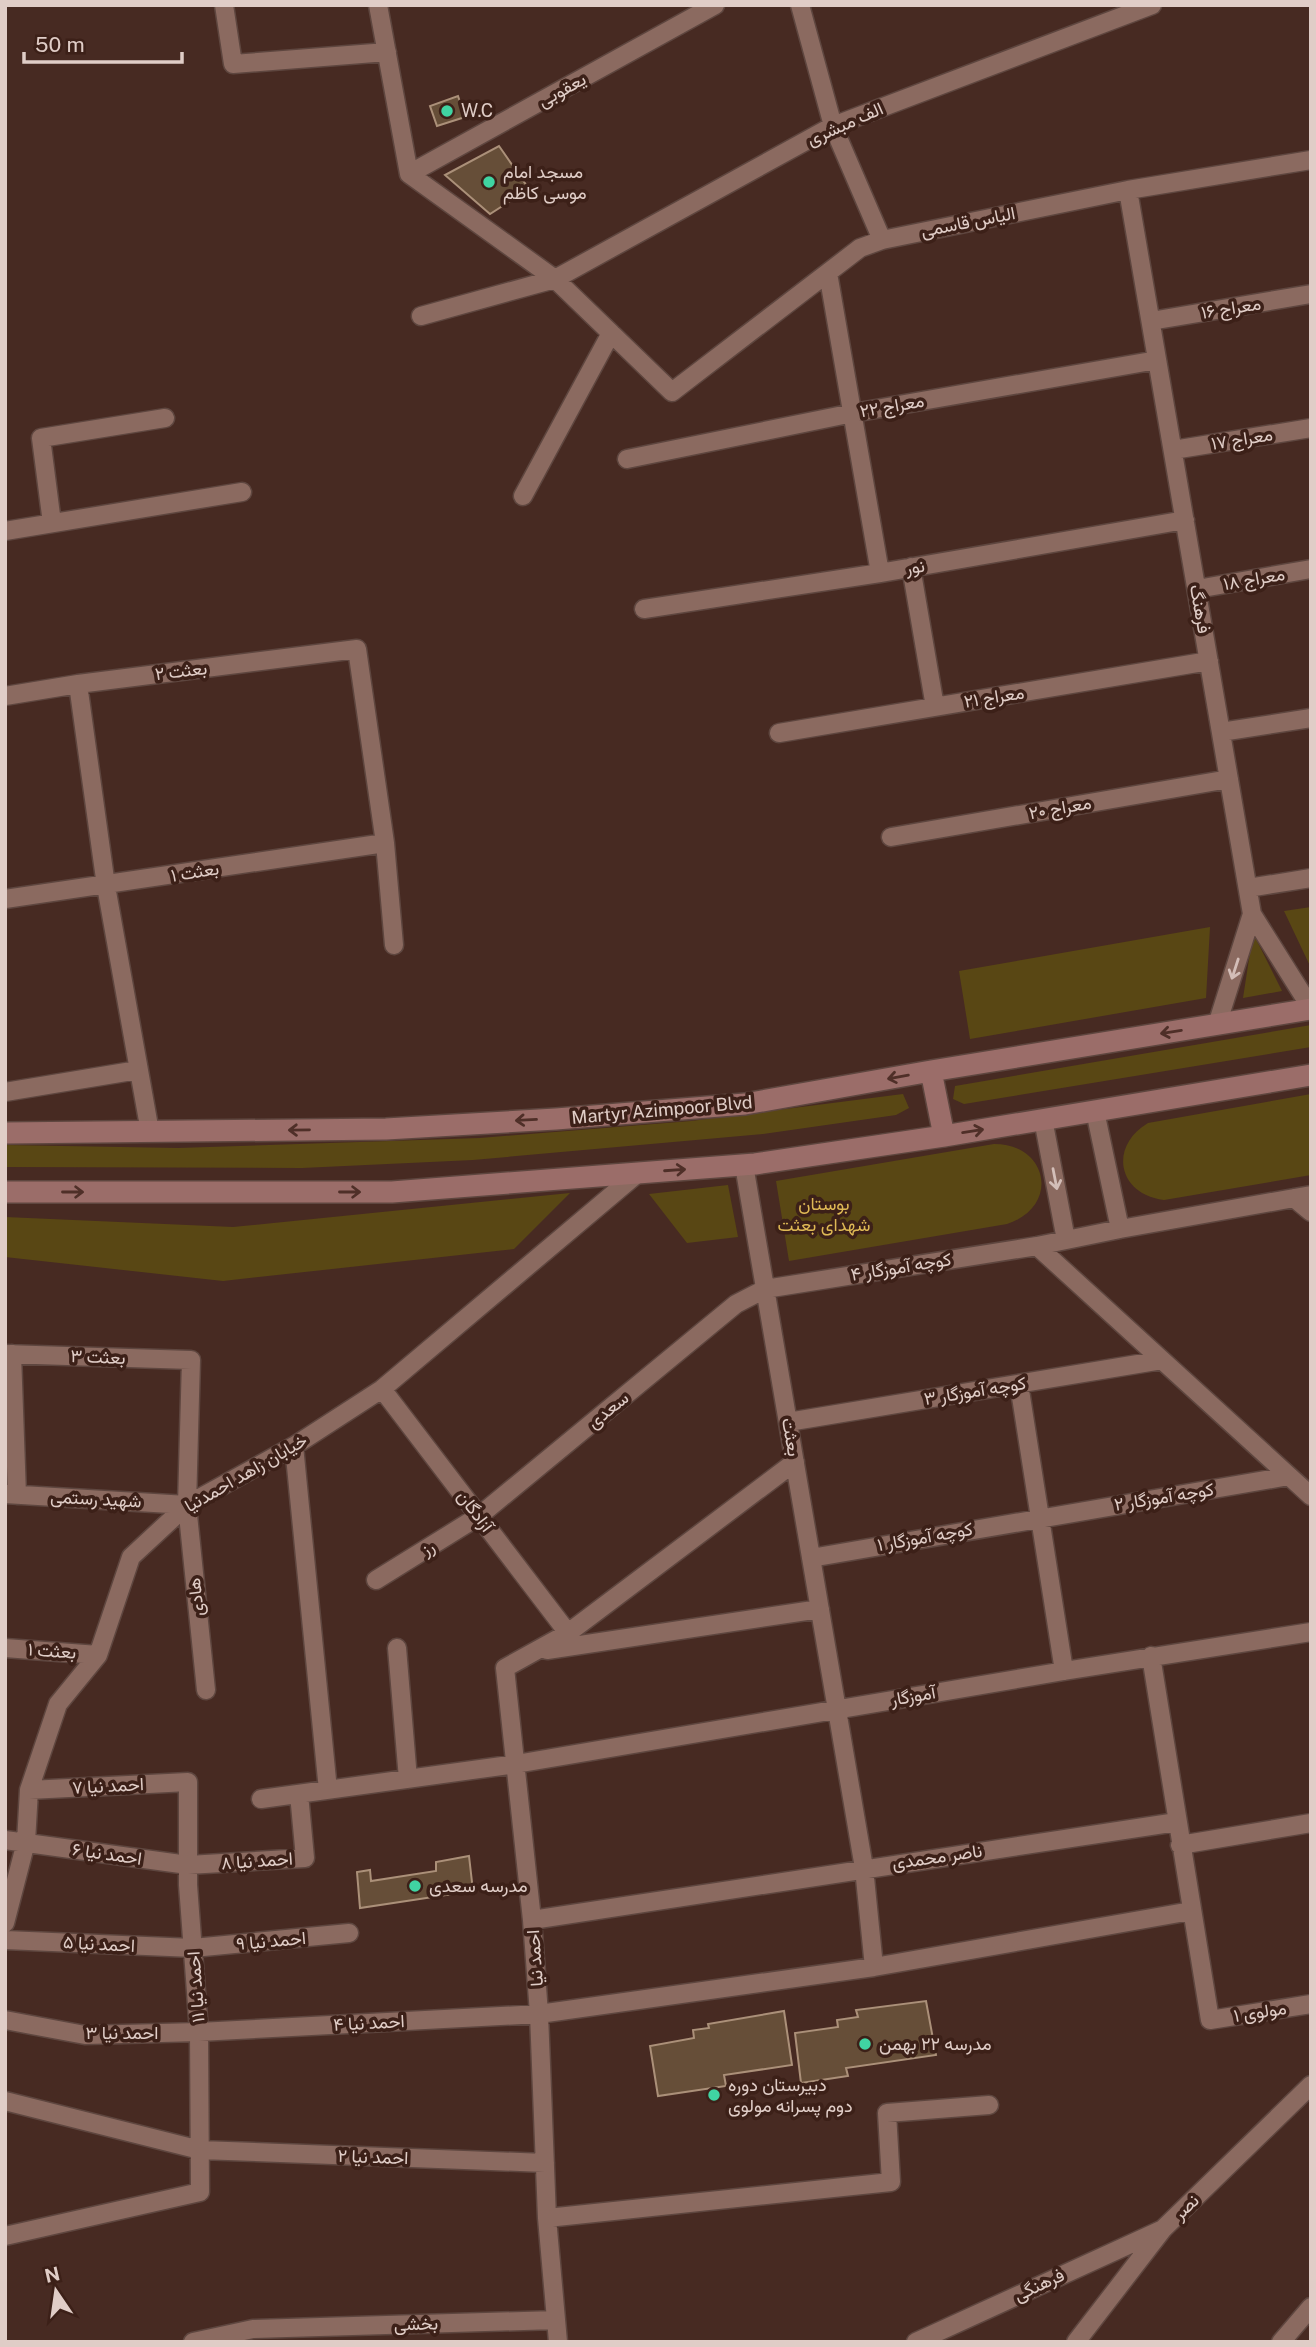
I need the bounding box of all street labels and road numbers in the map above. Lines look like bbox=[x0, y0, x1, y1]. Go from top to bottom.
street label: یعقوبی bbox=[534, 68, 590, 112]
street label: الف مبشری bbox=[803, 97, 887, 151]
street label: الیاس قاسمی bbox=[919, 202, 1017, 242]
street label: معراج ۱۶ bbox=[1200, 292, 1263, 325]
street label: معراج ۲۲ bbox=[858, 390, 926, 423]
street label: معراج ۱۷ bbox=[1210, 423, 1275, 456]
street label: نور bbox=[903, 554, 926, 580]
street label: معراج ۱۸ bbox=[1222, 563, 1287, 596]
street label: فرهنگ bbox=[1185, 583, 1215, 635]
street label: بعثت ۲ bbox=[154, 657, 208, 684]
street label: معراج ۲۱ bbox=[962, 681, 1026, 714]
street label: معراج ۲۰ bbox=[1027, 792, 1093, 825]
street label: بعثت ۱ bbox=[169, 857, 220, 886]
street label: Martyr Azimpoor Blvd bbox=[571, 1091, 753, 1128]
street label: کوچه آموزگار ۴ bbox=[849, 1248, 953, 1287]
street label: بعثت ۳ bbox=[70, 1345, 126, 1368]
street label: کوچه آموزگار ۳ bbox=[922, 1372, 1028, 1411]
street label: سعدی bbox=[583, 1387, 633, 1433]
street label: بعثت bbox=[778, 1416, 805, 1458]
street label: خیابان زاهد احمدنیا bbox=[181, 1429, 311, 1517]
street label: کوچه آموزگار ۲ bbox=[1113, 1478, 1216, 1517]
street label: شهید رستمی bbox=[50, 1486, 142, 1512]
street label: آزادگان bbox=[452, 1486, 499, 1538]
street label: کوچه آموزگار ۱ bbox=[876, 1518, 975, 1557]
street label: رز bbox=[416, 1535, 439, 1561]
street label: هادی bbox=[183, 1577, 209, 1617]
street label: بعثت ۱ bbox=[27, 1638, 77, 1663]
street label: آموزگار bbox=[888, 1681, 939, 1711]
street label: احمد نیا ۷ bbox=[72, 1773, 144, 1798]
street label: احمد نیا ۶ bbox=[71, 1838, 143, 1869]
street label: ناصر محمدی bbox=[891, 1840, 983, 1874]
street label: احمد نیا ۸ bbox=[220, 1848, 294, 1873]
street label: احمد نیا ۹ bbox=[235, 1927, 307, 1954]
street label: احمد نیا bbox=[522, 1929, 547, 1987]
street label: احمد نیا ۵ bbox=[63, 1931, 135, 1956]
street label: احمد نیا ۱۱ bbox=[183, 1951, 208, 2024]
street label: مولوی ۱ bbox=[1232, 1997, 1288, 2027]
street label: احمد نیا ۴ bbox=[333, 2010, 405, 2035]
street label: احمد نیا ۳ bbox=[85, 2022, 159, 2043]
street label: احمد نیا ۲ bbox=[337, 2145, 409, 2168]
street label: نصر bbox=[1168, 2190, 1204, 2225]
street label: فرهنگی bbox=[1010, 2264, 1068, 2306]
street label: بخشی bbox=[393, 2312, 439, 2336]

